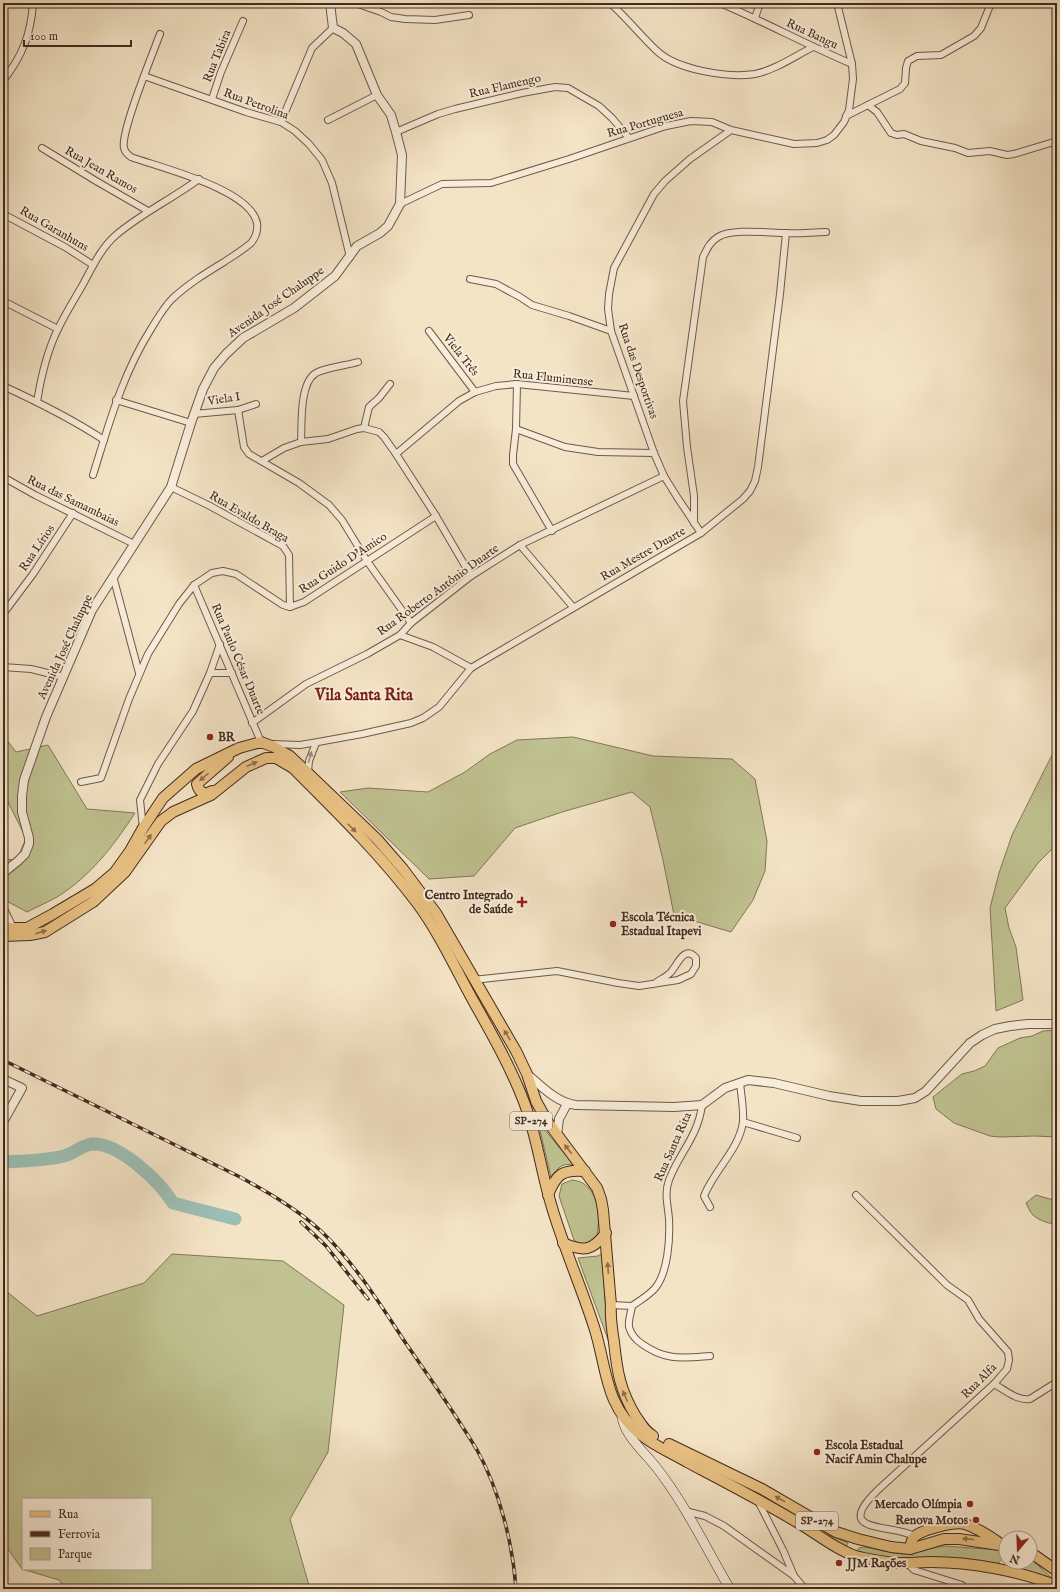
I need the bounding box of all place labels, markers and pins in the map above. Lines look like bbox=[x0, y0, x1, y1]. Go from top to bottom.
place label: BR bbox=[218, 730, 236, 745]
marker: BR bbox=[205, 732, 215, 742]
place label: Centro Integrado de Saúde bbox=[425, 888, 514, 917]
marker: Centro Integrado de Saúde bbox=[516, 896, 528, 908]
place label: Escola Técnica Estadual Itapevi bbox=[621, 910, 702, 940]
marker: Escola Técnica Estadual Itapevi bbox=[608, 919, 618, 929]
place label: Escola Estadual Nacif Amin Chalupe bbox=[824, 1438, 927, 1468]
marker: Escola Estadual Nacif Amin Chalupe bbox=[812, 1447, 822, 1457]
place label: Mercado Olímpia bbox=[875, 1497, 963, 1513]
marker: Mercado Olímpia bbox=[965, 1499, 975, 1509]
place label: Renova Motos bbox=[895, 1513, 969, 1528]
marker: Renova Motos bbox=[971, 1515, 981, 1525]
place label: JJM Rações bbox=[845, 1556, 907, 1572]
marker: JJM Rações bbox=[834, 1558, 844, 1568]

